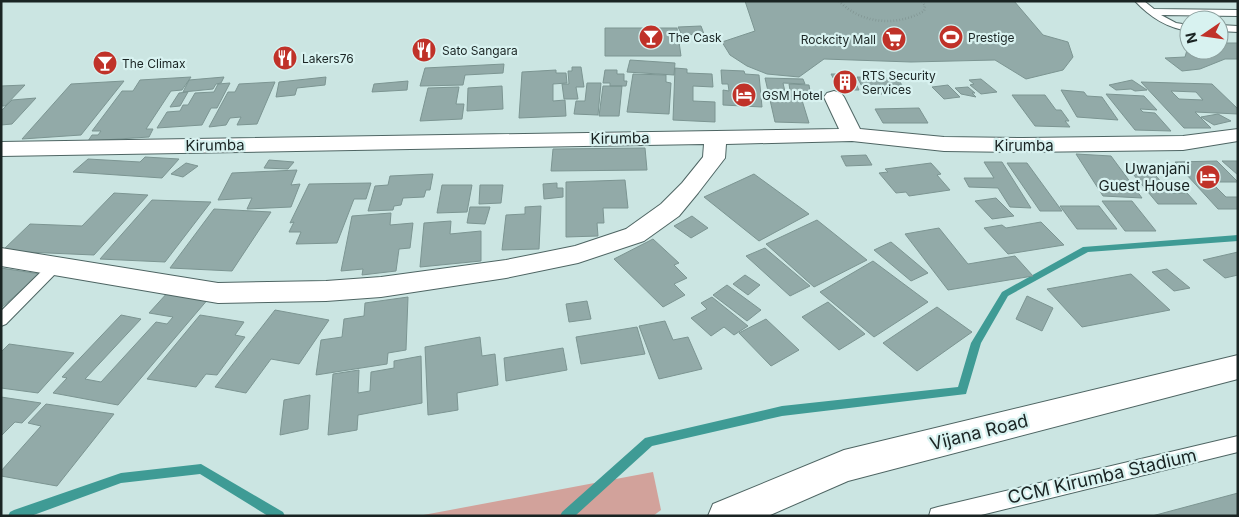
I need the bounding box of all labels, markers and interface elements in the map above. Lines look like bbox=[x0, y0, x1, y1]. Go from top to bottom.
north arrow bbox=[1179, 10, 1229, 60]
bar icon: The Cask bbox=[638, 24, 664, 50]
sports icon: Prestige bbox=[938, 24, 964, 50]
supermarket icon: Rockcity Mall bbox=[881, 26, 907, 52]
place label: The Cask bbox=[668, 30, 722, 45]
place label: Prestige bbox=[968, 30, 1015, 45]
text: N bbox=[1181, 31, 1200, 45]
place label: Rockcity Mall bbox=[801, 32, 876, 47]
restaurant icon: Sato Sangara bbox=[411, 37, 437, 63]
place label: Sato Sangara bbox=[442, 43, 518, 58]
restaurant icon: Lakers76 bbox=[272, 45, 298, 71]
bar icon: The Climax bbox=[92, 50, 118, 76]
place label: Lakers76 bbox=[302, 51, 354, 66]
place label: The Climax bbox=[122, 56, 186, 71]
place label: RTS Security Services bbox=[862, 68, 936, 97]
building icon: RTS Security Services bbox=[832, 69, 858, 95]
hotel icon: GSM Hotel bbox=[731, 82, 757, 108]
place label: GSM Hotel bbox=[762, 88, 823, 103]
street label: Kirumba bbox=[590, 128, 650, 148]
street label: Kirumba bbox=[185, 135, 245, 155]
street label: Kirumba bbox=[994, 136, 1054, 155]
place label: Uwanjani Guest House bbox=[1098, 159, 1190, 195]
hotel icon: Uwanjani Guest House bbox=[1195, 164, 1221, 190]
street label: Vijana Road bbox=[928, 410, 1030, 454]
street label: CCM Kirumba Stadium bbox=[1005, 444, 1199, 508]

